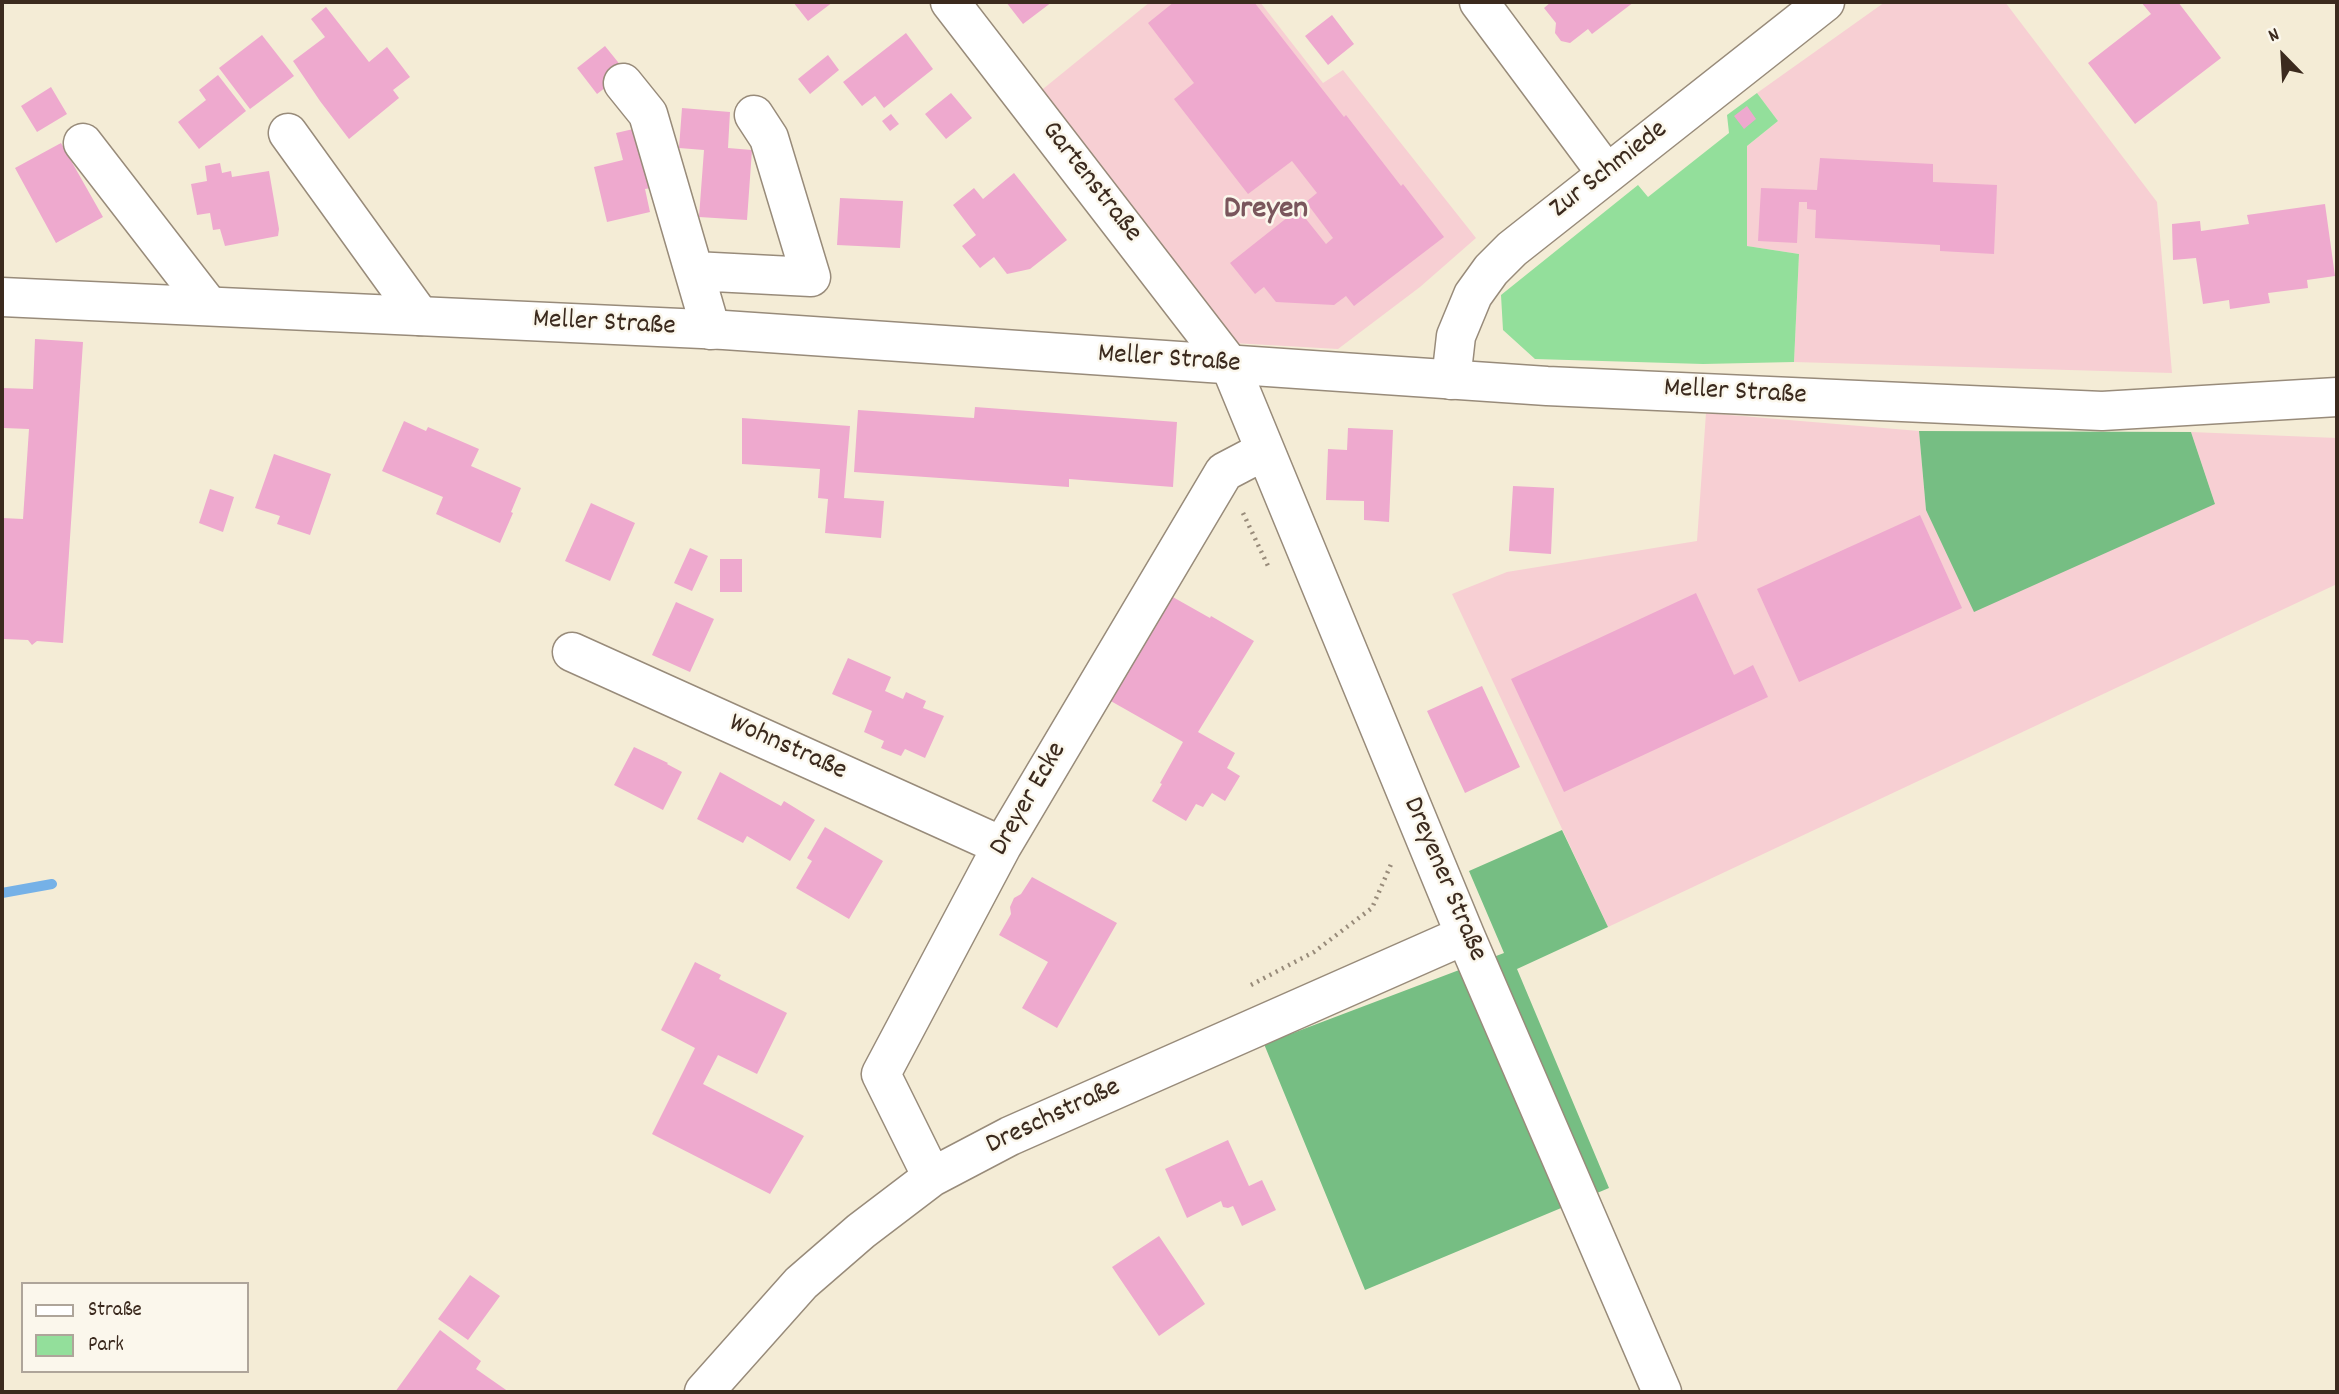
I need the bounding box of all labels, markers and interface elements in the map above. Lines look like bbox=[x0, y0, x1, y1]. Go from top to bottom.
north arrow bbox=[2248, 21, 2318, 91]
text: N bbox=[2264, 22, 2284, 51]
street label: Zur Schmiede bbox=[1545, 115, 1675, 227]
street label: Gartenstraße bbox=[1032, 116, 1148, 250]
district label: Dreyen bbox=[1224, 193, 1308, 231]
street label: Meller Straße bbox=[532, 304, 676, 346]
street label: Meller Straße bbox=[1097, 339, 1241, 383]
street label: Meller Straße bbox=[1663, 373, 1807, 415]
street label: Wohnstraße bbox=[723, 708, 851, 790]
street label: Dreyer Ecke bbox=[984, 737, 1076, 863]
street label: Dreyener Straße bbox=[1393, 793, 1493, 967]
street label: Dreschstraße bbox=[982, 1072, 1126, 1164]
legend bbox=[21, 1282, 248, 1373]
text: Straße bbox=[88, 1296, 142, 1326]
text: Park bbox=[88, 1331, 124, 1361]

